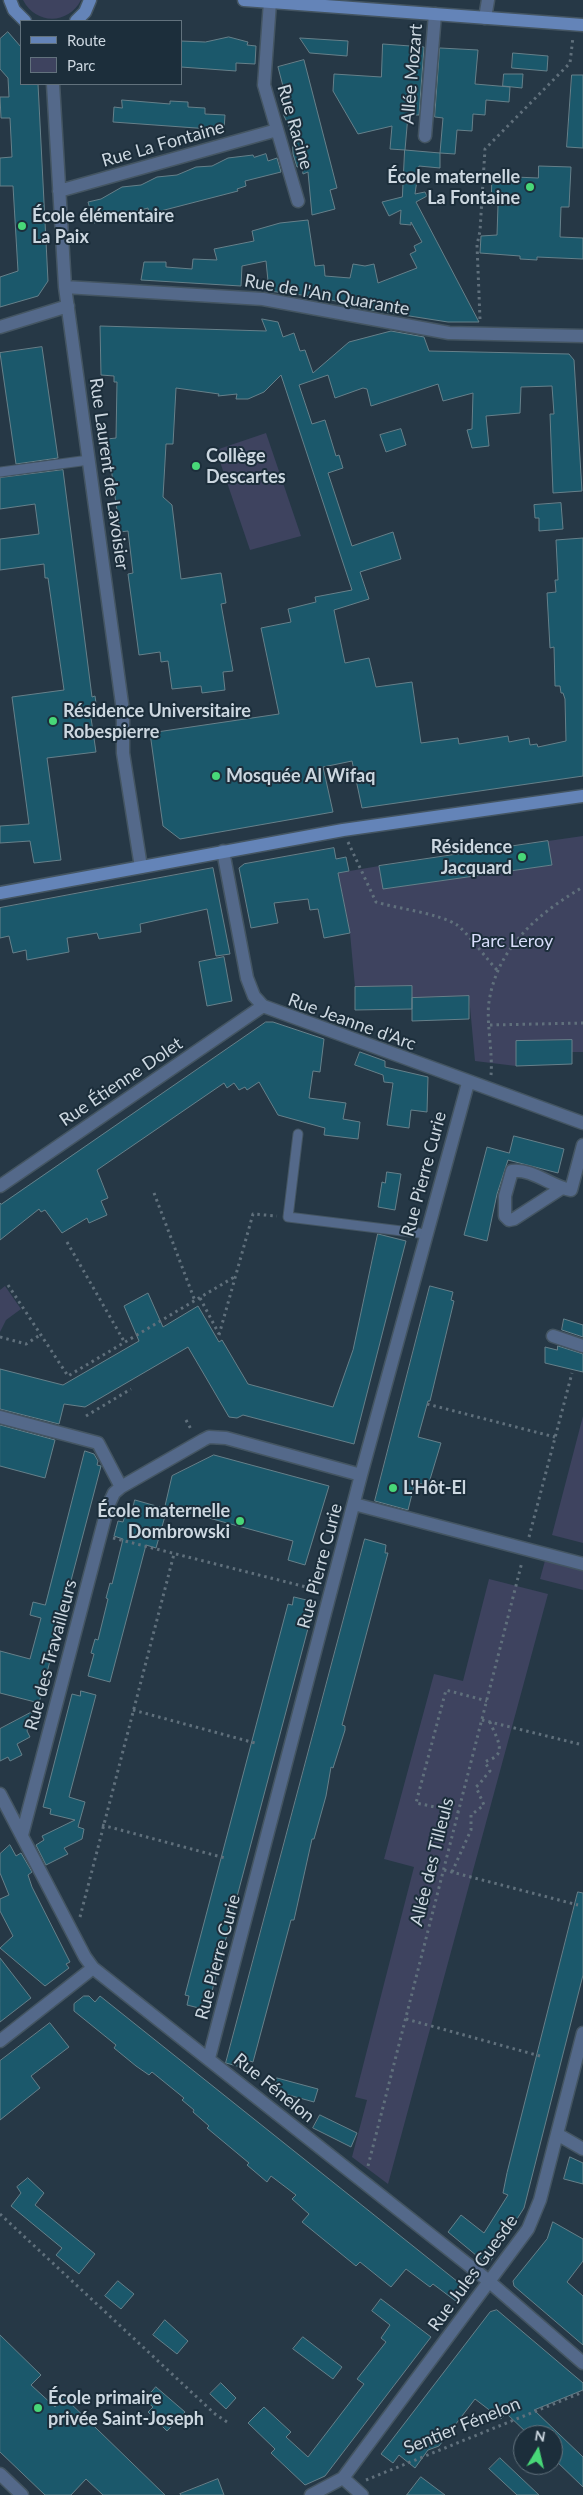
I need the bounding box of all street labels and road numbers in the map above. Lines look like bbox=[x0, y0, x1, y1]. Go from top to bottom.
street label: Allée Mozart bbox=[397, 23, 427, 125]
street label: Rue Racine bbox=[273, 82, 317, 172]
street label: Rue La Fontaine bbox=[99, 116, 227, 172]
street label: Rue de l'An Quarante bbox=[243, 270, 411, 320]
street label: Rue Laurent de Lavoisier bbox=[85, 377, 133, 571]
street label: Rue Jeanne d'Arc bbox=[285, 989, 419, 1055]
street label: Rue Étienne Dolet bbox=[55, 1033, 187, 1131]
street label: Rue Pierre Curie bbox=[397, 1109, 451, 1239]
street label: Rue Pierre Curie bbox=[293, 1501, 347, 1631]
street label: Rue des Travailleurs bbox=[20, 1577, 82, 1733]
street label: Allée des Tilleuls bbox=[406, 1796, 458, 1928]
street label: Rue Pierre Curie bbox=[191, 1892, 245, 2022]
street label: Rue Fénelon bbox=[229, 2049, 319, 2127]
street label: Rue Jules Guesde bbox=[424, 2211, 522, 2335]
street label: Sentier Fénelon bbox=[401, 2393, 523, 2459]

